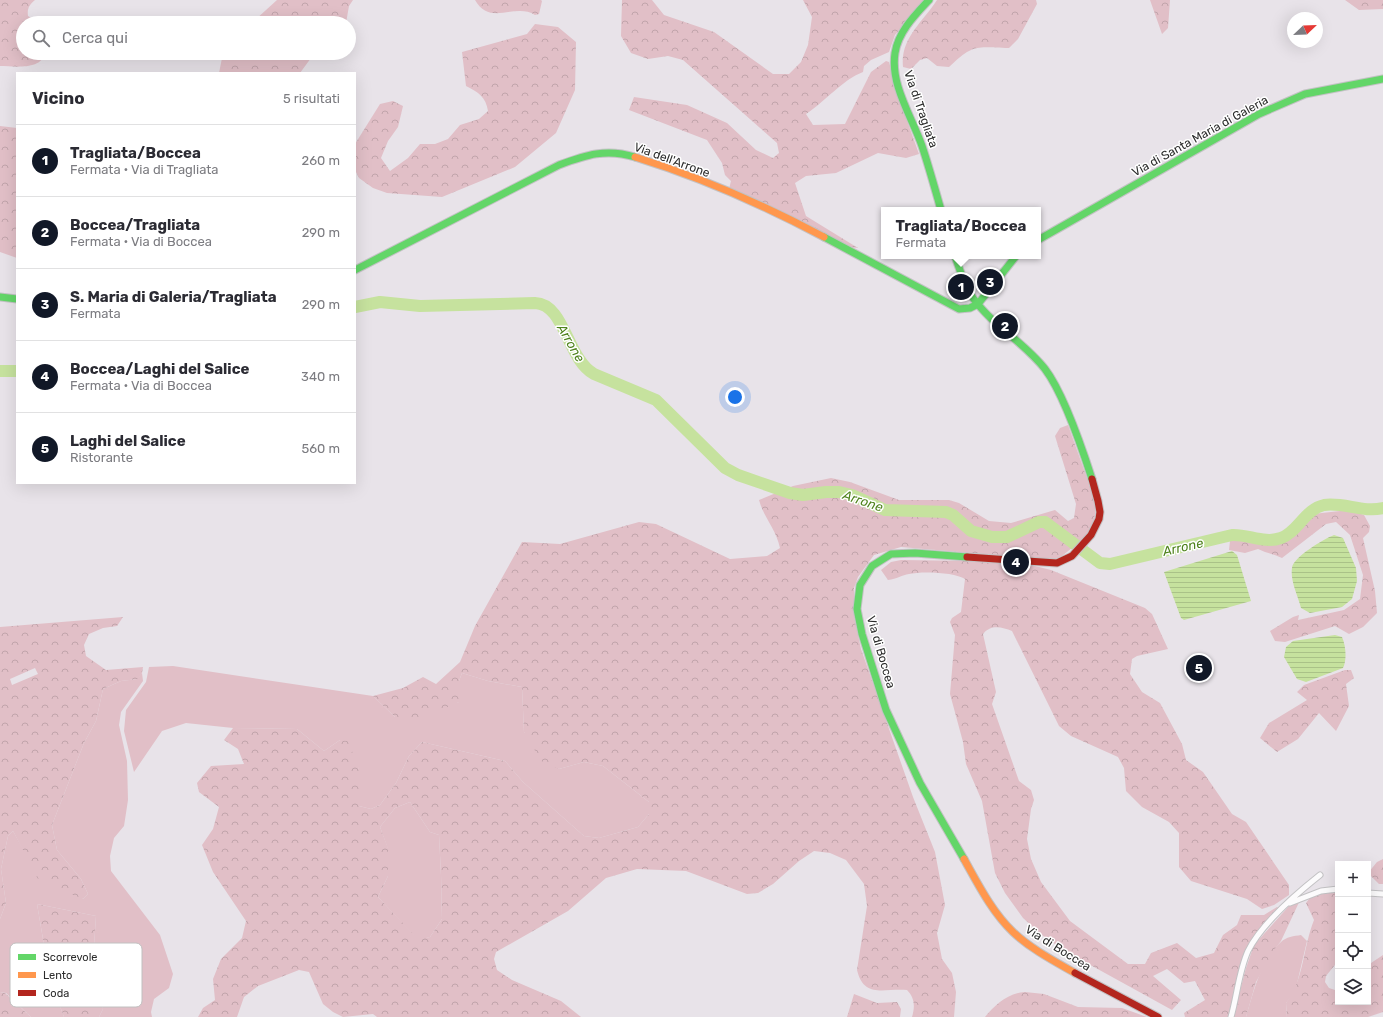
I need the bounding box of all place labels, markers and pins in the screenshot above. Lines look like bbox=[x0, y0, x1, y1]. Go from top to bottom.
pin: 3 bbox=[977, 267, 1003, 297]
pin: 1 bbox=[948, 272, 974, 302]
pin: 2 bbox=[992, 311, 1018, 341]
pin: 4 bbox=[1003, 547, 1029, 577]
pin: 5 bbox=[1186, 653, 1212, 683]

